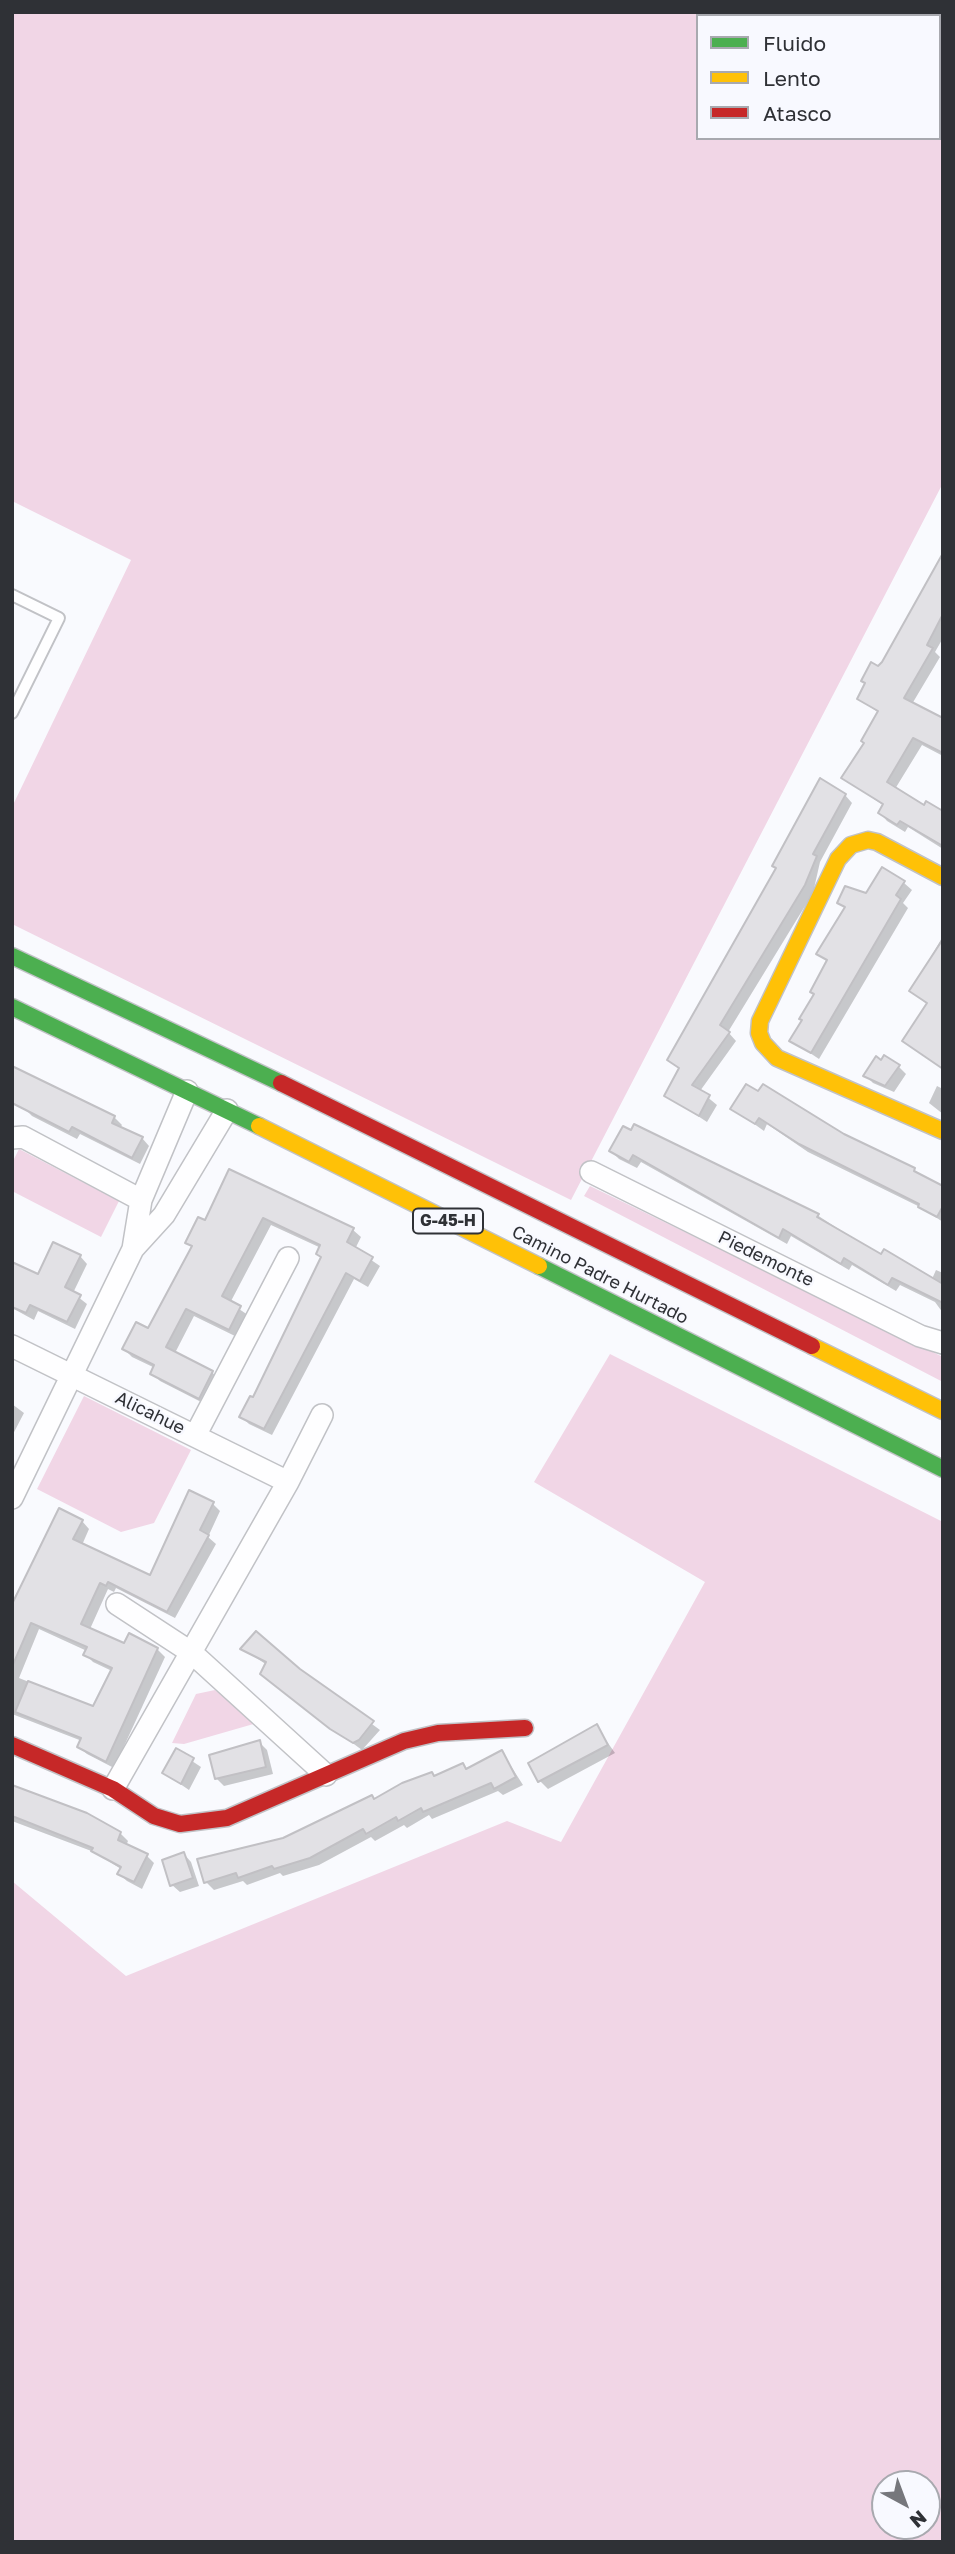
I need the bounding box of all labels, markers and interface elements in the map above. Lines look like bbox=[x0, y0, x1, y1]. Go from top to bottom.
legend bbox=[696, 14, 941, 140]
text: Fluido bbox=[763, 30, 826, 56]
text: Lento bbox=[763, 65, 821, 91]
text: Atasco bbox=[763, 100, 832, 126]
road number: G-45-H bbox=[413, 1208, 483, 1233]
street label: Camino Padre Hurtado bbox=[508, 1221, 692, 1329]
street label: Piedemonte bbox=[715, 1227, 817, 1291]
street label: Alicahue bbox=[112, 1387, 188, 1439]
north arrow bbox=[871, 2470, 941, 2540]
text: N bbox=[906, 2506, 932, 2533]

